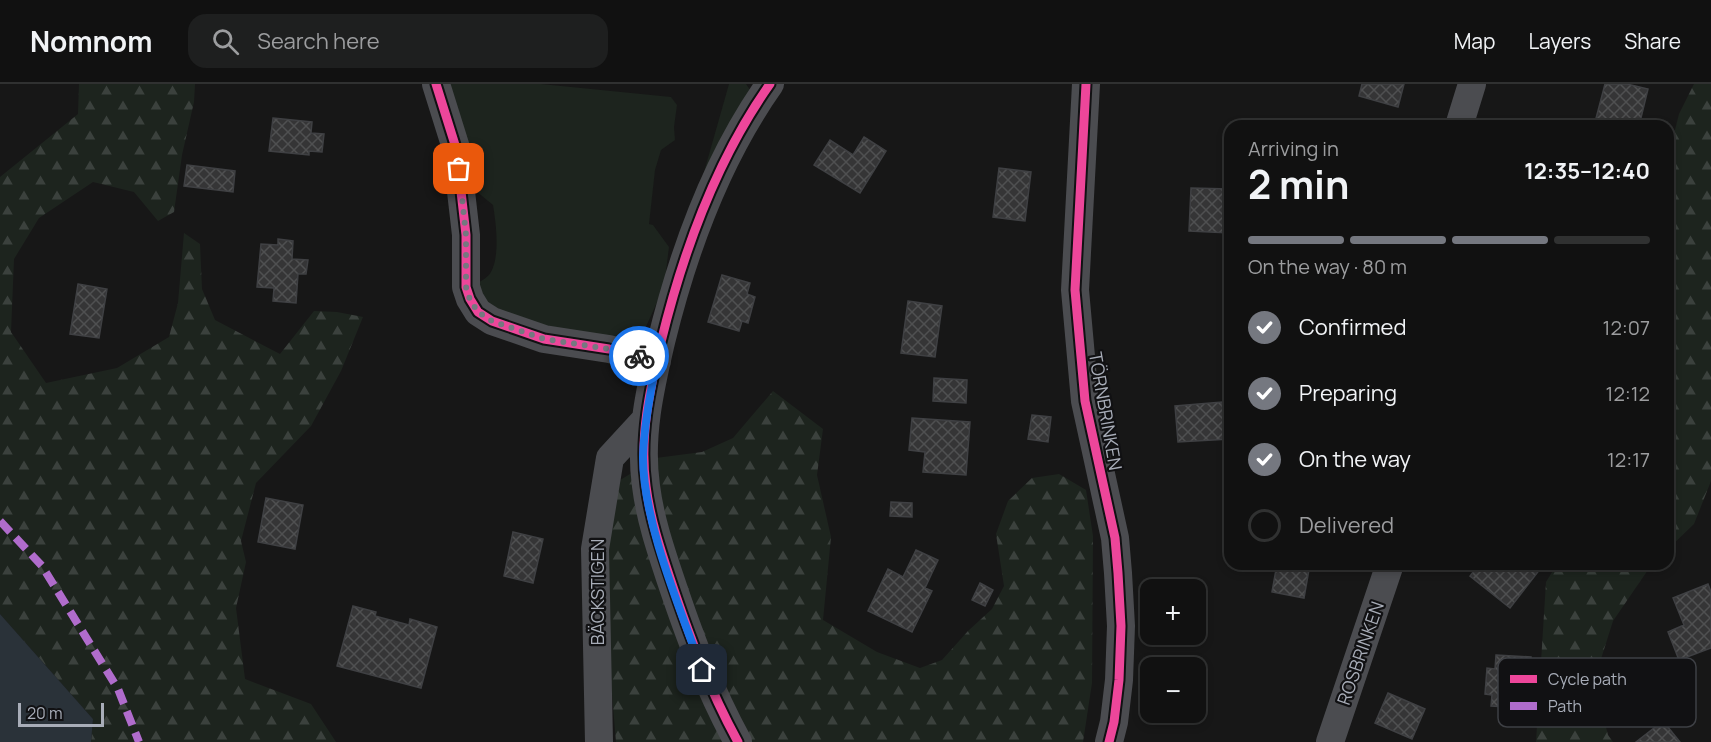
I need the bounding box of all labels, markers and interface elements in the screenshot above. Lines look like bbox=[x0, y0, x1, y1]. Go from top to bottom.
search box bbox=[188, 14, 608, 68]
text: Nomnom bbox=[30, 22, 152, 60]
icon: search bbox=[209, 25, 242, 58]
text: Search here bbox=[257, 26, 380, 56]
text: Map bbox=[1454, 27, 1495, 55]
text: Layers bbox=[1528, 27, 1591, 55]
text: Share bbox=[1624, 27, 1681, 55]
text: Arriving in bbox=[1248, 135, 1339, 162]
pin bbox=[433, 143, 484, 194]
icon: bag bbox=[442, 152, 475, 185]
text: 12:35–12:40 bbox=[1524, 156, 1650, 186]
text: 2 min bbox=[1248, 157, 1349, 211]
text: On the way · 80 m bbox=[1248, 253, 1407, 280]
icon: check bbox=[1248, 311, 1281, 344]
text: Confirmed bbox=[1299, 312, 1407, 342]
text: 12:07 bbox=[1603, 314, 1650, 341]
courier bbox=[609, 326, 669, 386]
icon: bike bbox=[623, 340, 656, 373]
street label: TÖRNBRINKEN bbox=[1084, 350, 1128, 472]
icon: check bbox=[1248, 377, 1281, 410]
text: Preparing bbox=[1299, 378, 1397, 408]
text: 12:12 bbox=[1606, 380, 1650, 407]
icon: check bbox=[1248, 443, 1281, 476]
text: On the way bbox=[1299, 444, 1411, 474]
text: 12:17 bbox=[1607, 446, 1650, 473]
text: Delivered bbox=[1299, 510, 1394, 540]
street label: BÄCKSTIGEN bbox=[585, 539, 609, 645]
map controls bbox=[1140, 579, 1206, 723]
button: + bbox=[1140, 579, 1206, 645]
street label: ROSBRINKEN bbox=[1331, 598, 1389, 708]
pin bbox=[676, 644, 727, 695]
icon: home bbox=[685, 653, 718, 686]
button: − bbox=[1140, 657, 1206, 723]
legend bbox=[1498, 658, 1696, 727]
text: Cycle path bbox=[1548, 668, 1627, 690]
text: Path bbox=[1548, 695, 1582, 717]
scale bar bbox=[18, 700, 104, 728]
text: 20 m bbox=[27, 702, 63, 724]

